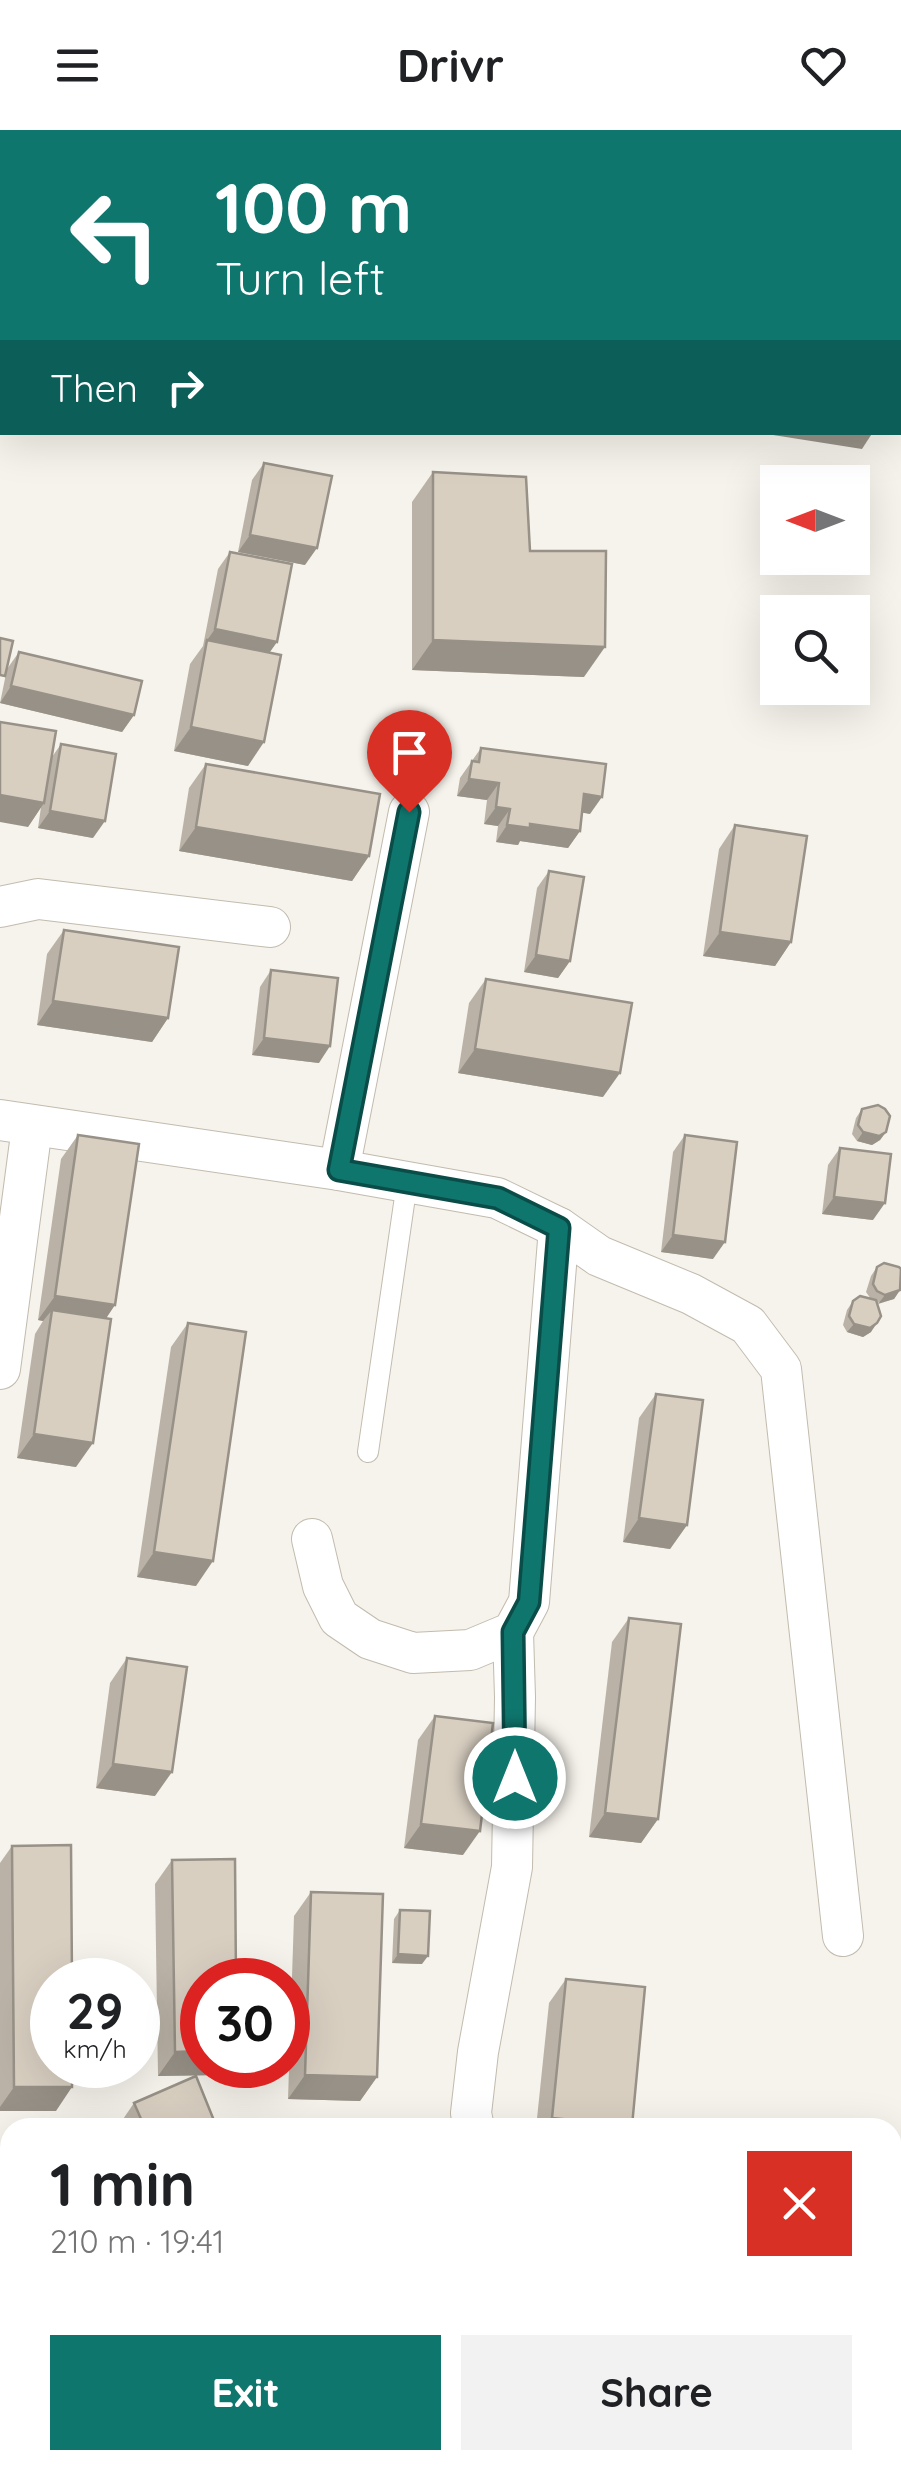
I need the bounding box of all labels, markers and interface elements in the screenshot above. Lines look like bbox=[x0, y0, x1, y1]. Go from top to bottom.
text: Drivr bbox=[397, 37, 504, 93]
icon: menu bbox=[50, 38, 105, 93]
icon: heart bbox=[796, 38, 851, 93]
text: 100 m bbox=[215, 163, 412, 251]
icon: left bbox=[50, 170, 180, 300]
text: Turn left bbox=[215, 250, 385, 306]
icon: right bbox=[158, 360, 213, 415]
text: Then bbox=[50, 364, 138, 412]
north arrow bbox=[760, 465, 870, 575]
map controls bbox=[760, 465, 870, 705]
button: search bbox=[760, 595, 870, 705]
pin bbox=[367, 710, 452, 813]
icon: arrive bbox=[382, 725, 437, 780]
position arrow bbox=[463, 1726, 567, 1830]
speed limit sign: 30 bbox=[180, 1958, 310, 2088]
text: 29 bbox=[67, 1979, 123, 2042]
text: km/h bbox=[63, 2033, 127, 2064]
text: 1 min bbox=[50, 2146, 195, 2221]
button: close bbox=[747, 2151, 852, 2256]
text: 210 m · 19:41 bbox=[50, 2221, 224, 2261]
button: Exit bbox=[50, 2335, 441, 2450]
button: Share bbox=[461, 2335, 852, 2450]

